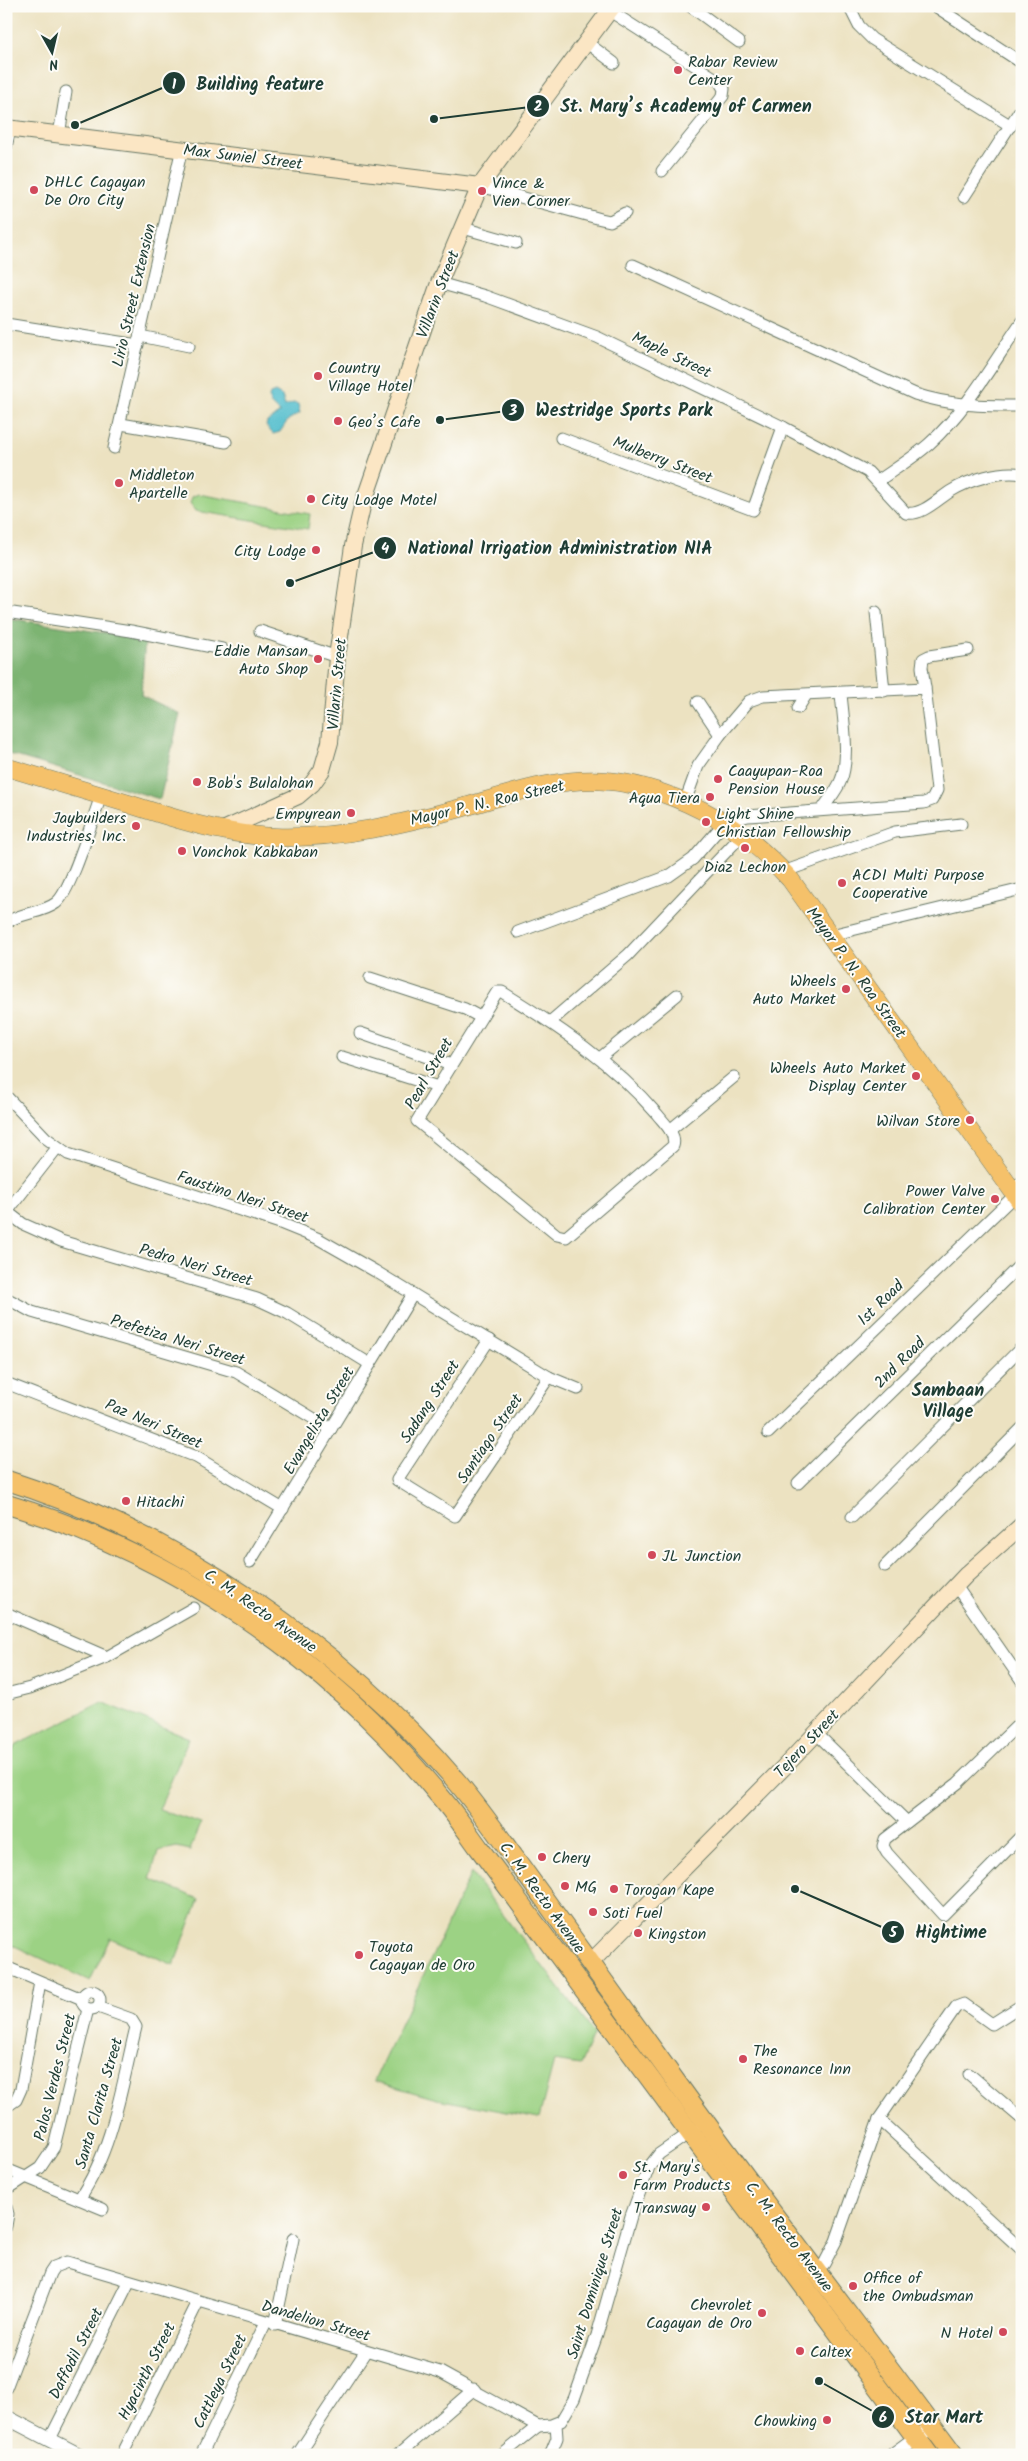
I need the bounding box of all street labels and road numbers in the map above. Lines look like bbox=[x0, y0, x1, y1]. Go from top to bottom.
street label: Max Suniel Street bbox=[182, 138, 305, 177]
street label: Lirio Street Extension bbox=[106, 221, 163, 370]
street label: Villarin Street bbox=[410, 246, 467, 342]
street label: Maple Street bbox=[627, 325, 716, 386]
street label: Mulberry Street bbox=[609, 430, 717, 491]
street label: Villarin Street bbox=[321, 636, 354, 731]
street label: Mayor P. N. Roa Street bbox=[408, 773, 568, 833]
street label: Mayor P. N. Roa Street bbox=[799, 902, 913, 1045]
street label: Pearl Street bbox=[399, 1032, 460, 1114]
street label: Faustino Neri Street bbox=[174, 1164, 312, 1231]
street label: Pedro Neri Street bbox=[136, 1237, 256, 1294]
street label: 1st Road bbox=[852, 1274, 911, 1332]
street label: Prefetiza Neri Street bbox=[107, 1308, 249, 1373]
street label: 2nd Road bbox=[868, 1331, 932, 1395]
street label: Sadang Street bbox=[394, 1355, 467, 1448]
street label: Evangelista Street bbox=[277, 1361, 362, 1480]
street label: Santiago Street bbox=[451, 1388, 530, 1489]
street label: Paz Neri Street bbox=[101, 1393, 207, 1456]
street label: C. M. Recto Avenue bbox=[198, 1563, 322, 1660]
street label: Tejero Street bbox=[768, 1703, 846, 1784]
street label: C. M. Recto Avenue bbox=[493, 1837, 591, 1959]
street label: Palos Verdes Street bbox=[28, 2010, 84, 2144]
street label: Santa Clarita Street bbox=[69, 2034, 130, 2172]
street label: C. M. Recto Avenue bbox=[739, 2176, 839, 2298]
street label: Saint Dominique Street bbox=[561, 2204, 631, 2362]
street label: Dandelion Street bbox=[258, 2294, 374, 2349]
street label: Daffodil Street bbox=[43, 2303, 110, 2404]
street label: Hyacinth Street bbox=[112, 2318, 183, 2425]
street label: Cattleya Street bbox=[187, 2329, 254, 2433]

